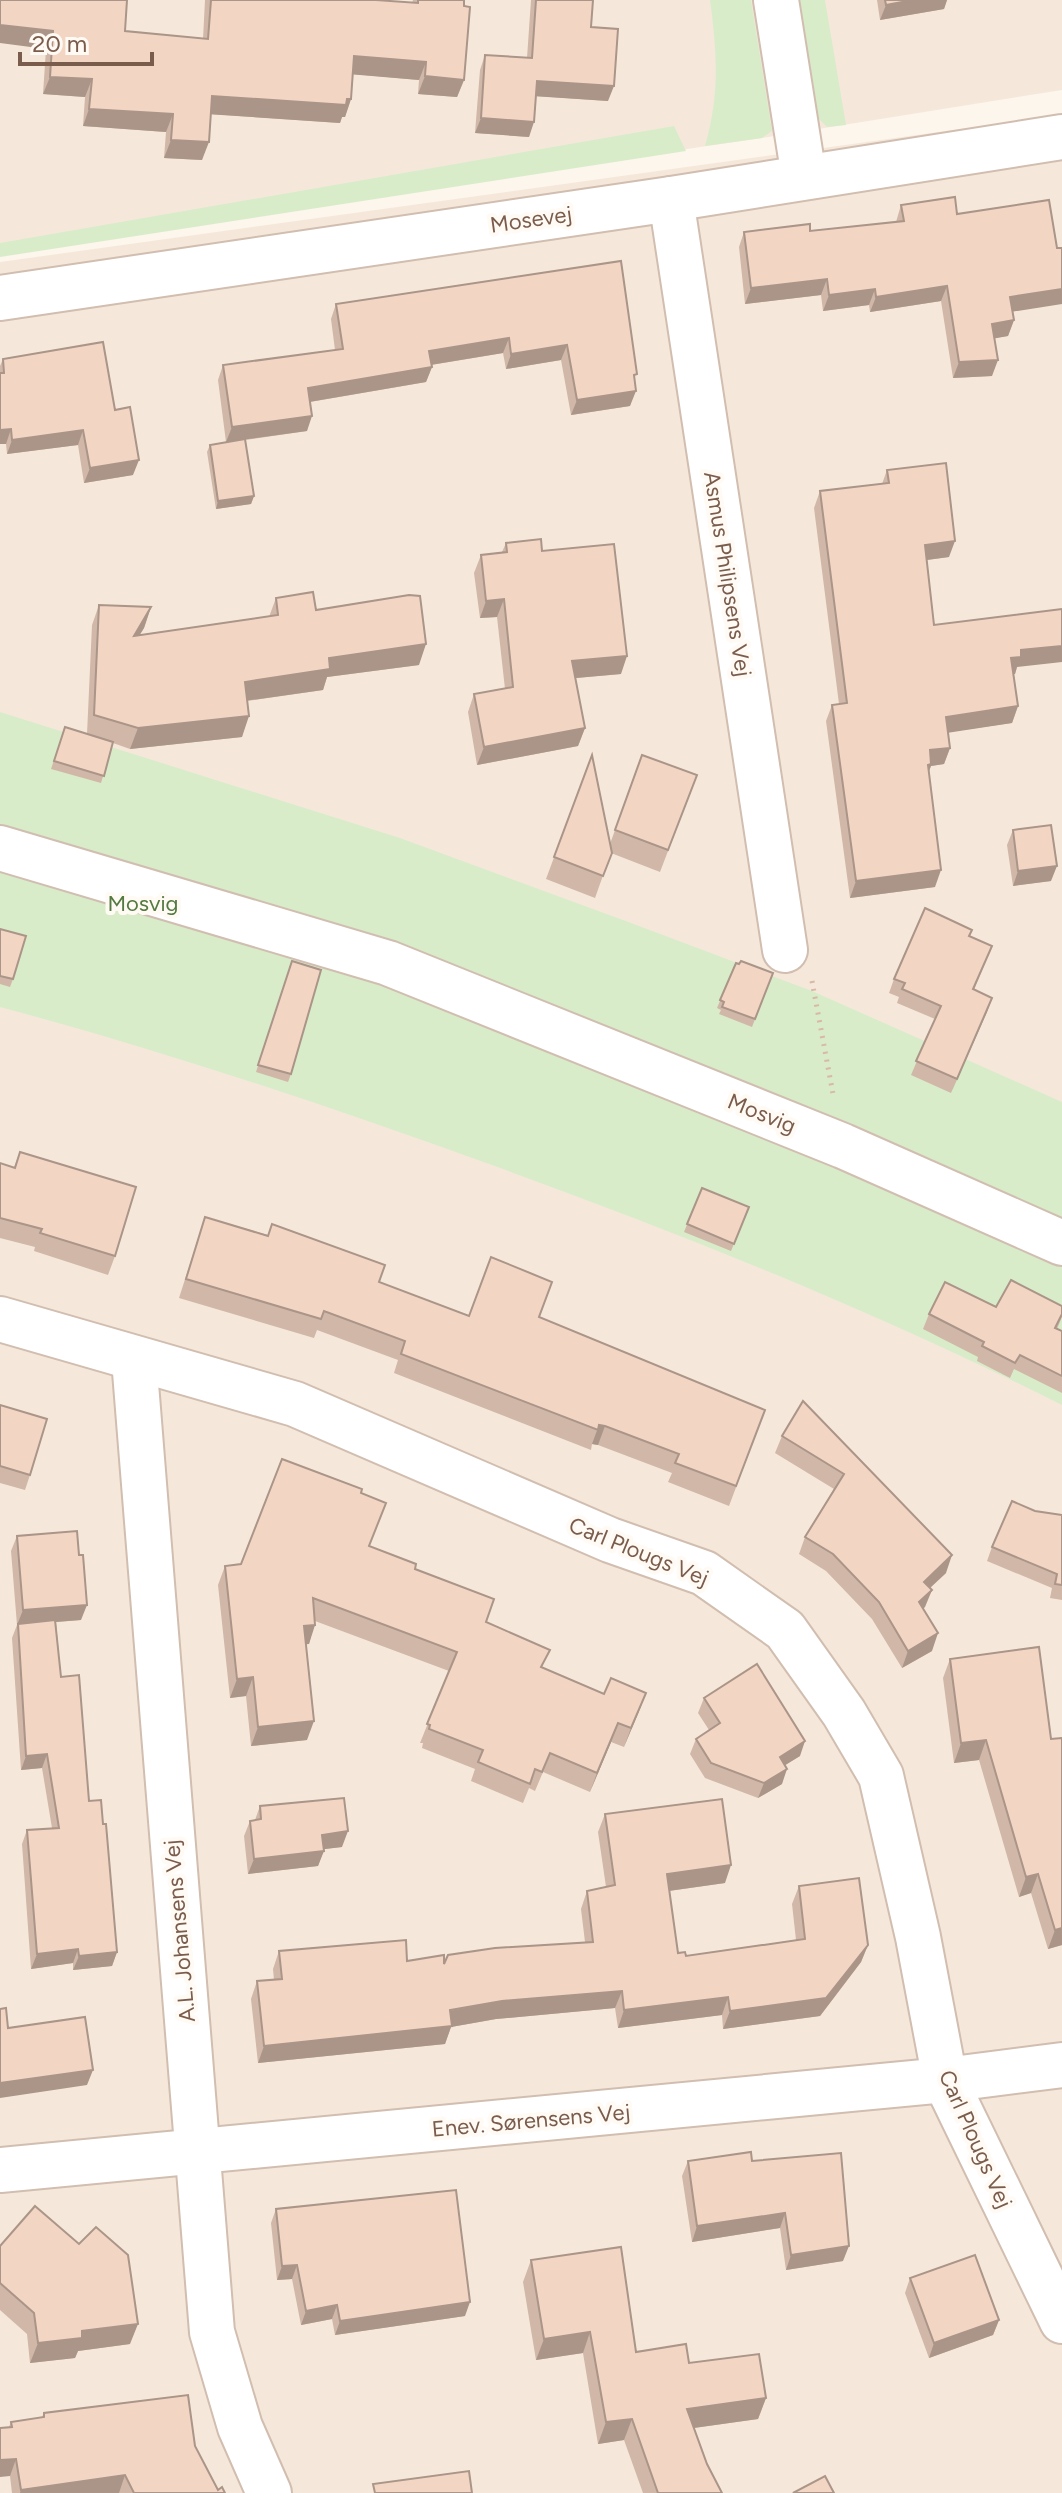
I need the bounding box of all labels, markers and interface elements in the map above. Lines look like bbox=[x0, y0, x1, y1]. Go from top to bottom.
scale bar bbox=[20, 16, 152, 66]
text: 20 m bbox=[32, 29, 87, 58]
street label: Mosevej bbox=[488, 200, 574, 239]
street label: Asmus Philipsens Vej bbox=[698, 470, 757, 679]
park label: Mosvig bbox=[107, 890, 179, 917]
street label: Mosvig bbox=[724, 1088, 800, 1139]
street label: Carl Plougs Vej bbox=[565, 1511, 713, 1592]
street label: A.L. Johansens Vej bbox=[158, 1838, 201, 2023]
street label: Carl Plougs Vej bbox=[933, 2066, 1018, 2212]
street label: Enev. Sørensens Vej bbox=[431, 2098, 631, 2143]

